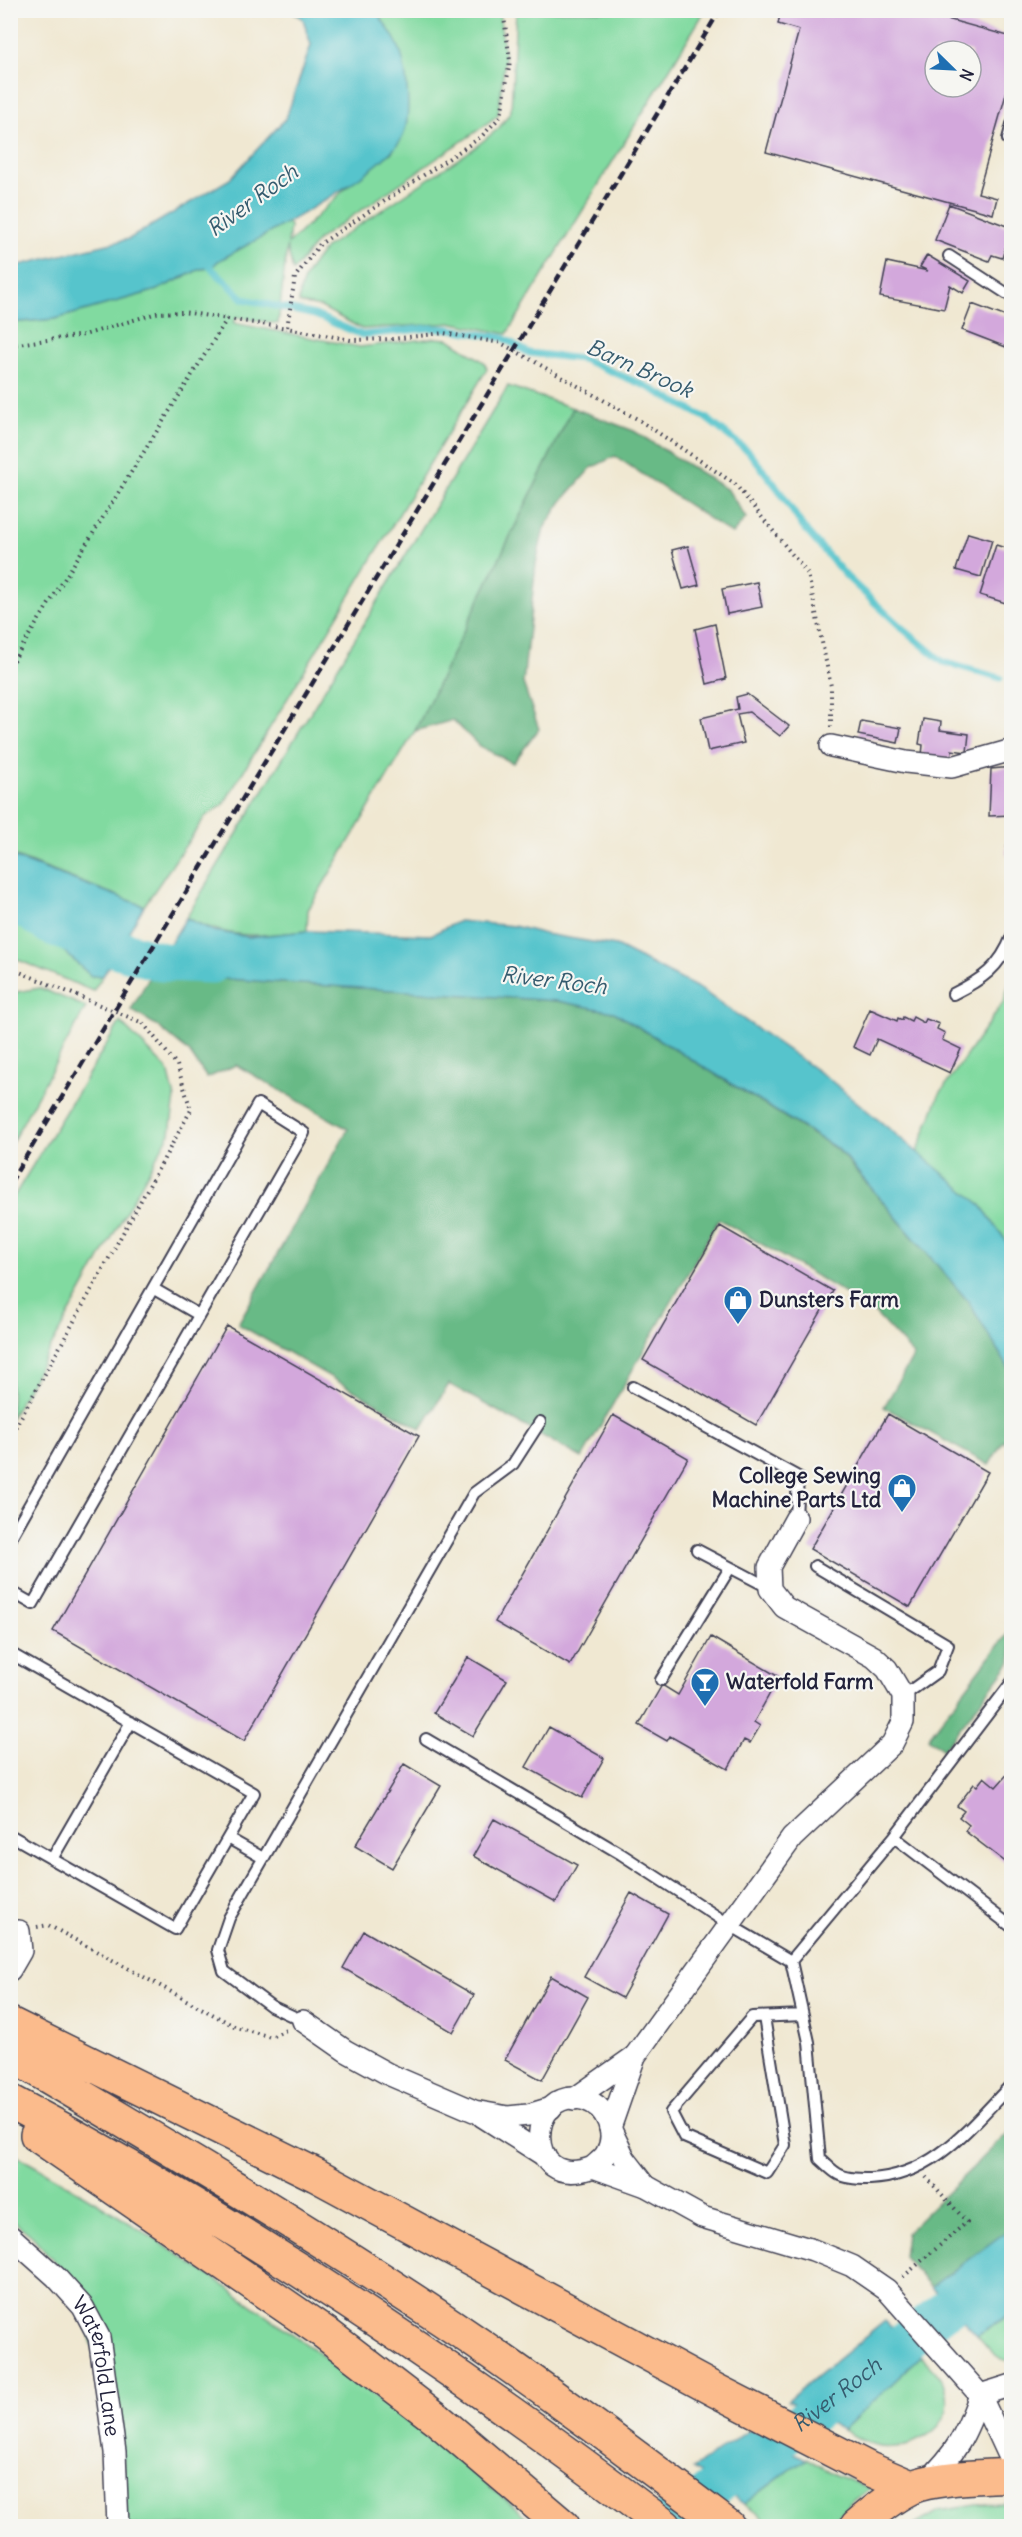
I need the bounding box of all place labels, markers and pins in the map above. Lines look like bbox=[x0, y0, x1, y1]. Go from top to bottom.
shop icon: Dunsters Farm bbox=[722, 1284, 754, 1326]
place label: Dunsters Farm bbox=[759, 1286, 900, 1313]
place label: College Sewing Machine Parts Ltd bbox=[712, 1462, 882, 1513]
shop icon: College Sewing Machine Parts Ltd bbox=[886, 1472, 918, 1514]
bar icon: Waterfold Farm bbox=[689, 1666, 721, 1708]
place label: Waterfold Farm bbox=[726, 1668, 874, 1695]

